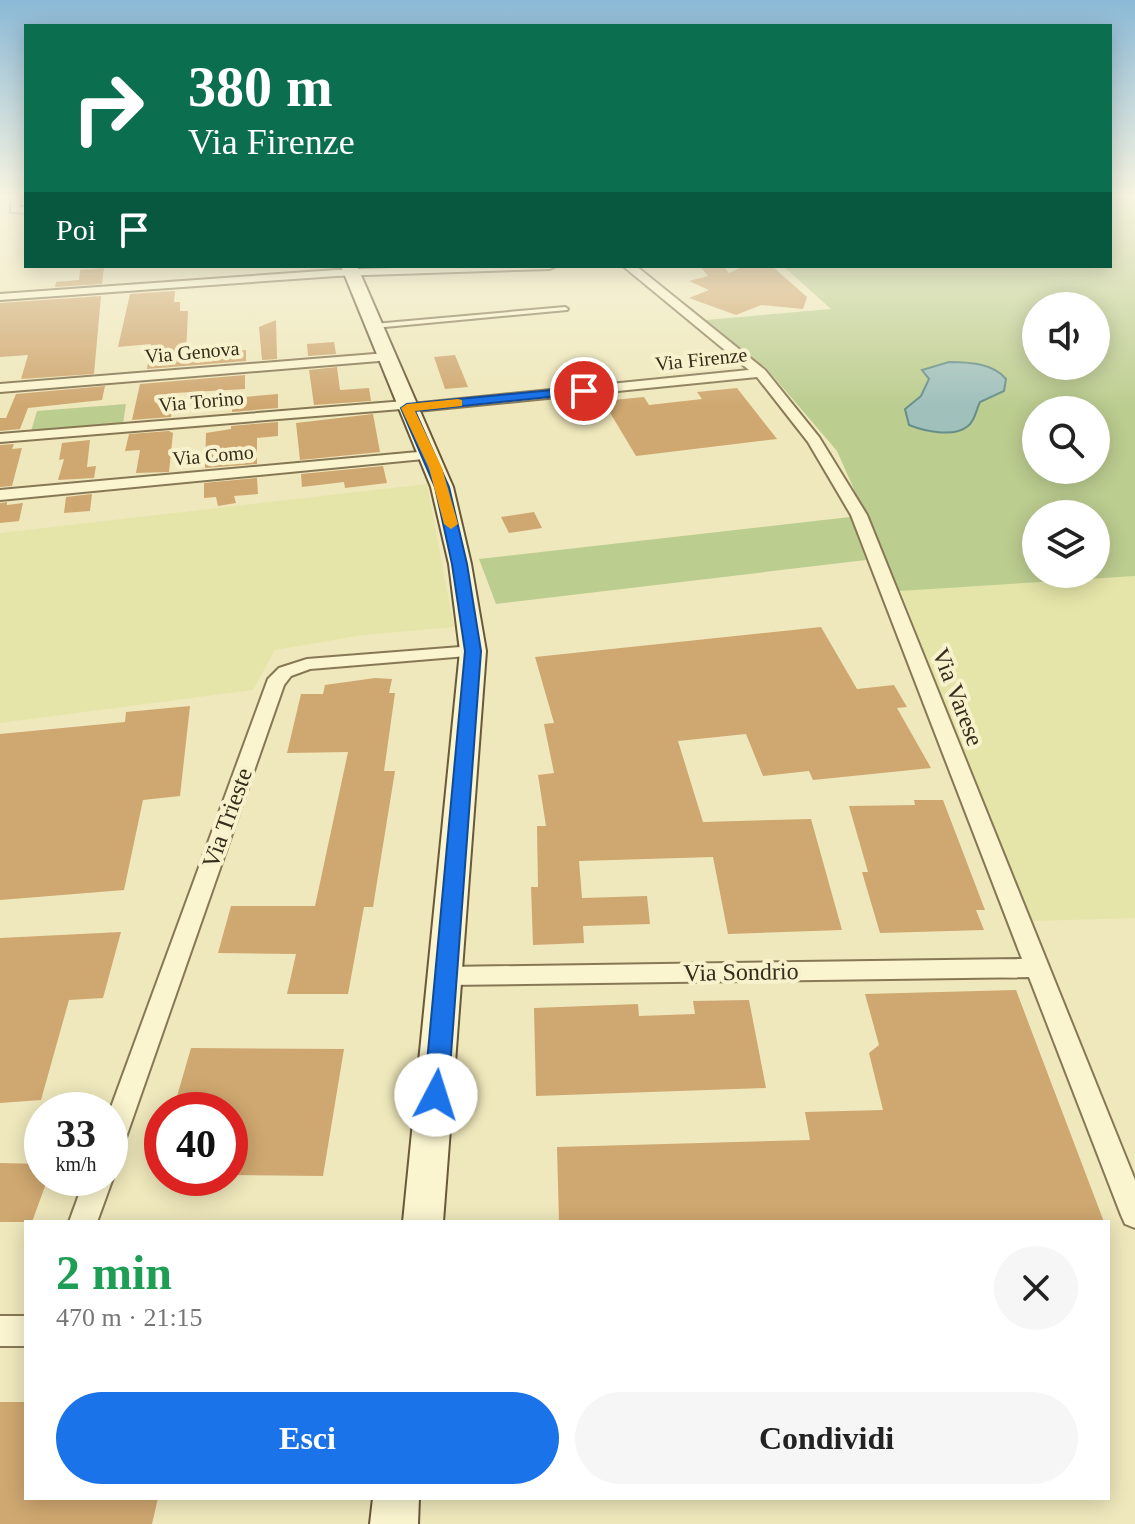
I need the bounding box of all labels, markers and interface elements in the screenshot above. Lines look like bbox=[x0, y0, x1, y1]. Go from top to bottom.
icon: right bbox=[56, 56, 160, 160]
text: 380 m bbox=[188, 56, 333, 118]
text: Via Firenze bbox=[188, 122, 355, 162]
icon: arrive bbox=[112, 208, 156, 252]
text: Poi bbox=[56, 213, 96, 246]
map controls bbox=[1022, 292, 1110, 588]
button: sound bbox=[1022, 292, 1110, 380]
street label: Via Genova bbox=[144, 337, 240, 367]
street label: Via Firenze bbox=[654, 343, 748, 375]
pin bbox=[550, 357, 618, 425]
icon: arrive bbox=[562, 369, 606, 413]
street label: Via Torino bbox=[158, 386, 244, 416]
button: search bbox=[1022, 396, 1110, 484]
street label: Via Como bbox=[171, 440, 255, 470]
button: layers bbox=[1022, 500, 1110, 588]
street label: Via Varese bbox=[927, 644, 989, 750]
street label: Via Trieste bbox=[197, 764, 257, 872]
street label: Via Sondrio bbox=[683, 958, 799, 986]
position arrow bbox=[394, 1053, 478, 1137]
speed limit sign: 40 bbox=[144, 1092, 248, 1196]
text: 33 bbox=[56, 1111, 96, 1156]
text: km/h bbox=[55, 1153, 97, 1175]
text: 2 min bbox=[56, 1246, 172, 1299]
button: close bbox=[994, 1246, 1078, 1330]
text: 470 m · 21:15 bbox=[56, 1303, 203, 1332]
button: Esci bbox=[56, 1392, 559, 1484]
button: Condividi bbox=[575, 1392, 1078, 1484]

